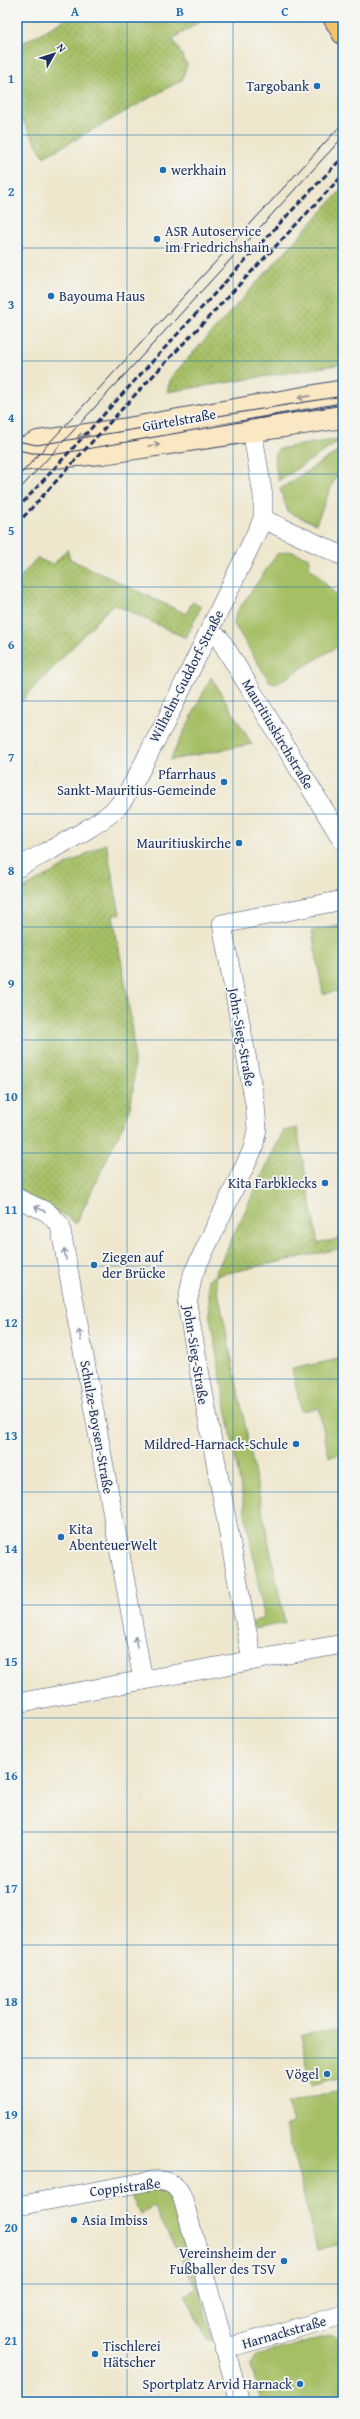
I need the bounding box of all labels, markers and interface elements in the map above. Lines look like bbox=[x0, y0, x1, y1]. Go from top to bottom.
text: A bbox=[71, 2, 80, 21]
text: B bbox=[176, 2, 184, 21]
text: C bbox=[281, 2, 289, 21]
north arrow bbox=[34, 34, 74, 74]
text: N bbox=[53, 40, 71, 56]
text: 1 bbox=[8, 69, 14, 88]
place label: Targobank bbox=[246, 76, 310, 96]
marker: Targobank bbox=[312, 81, 322, 91]
place label: werkhain bbox=[171, 160, 227, 180]
marker: werkhain bbox=[158, 165, 168, 175]
text: 2 bbox=[8, 182, 15, 201]
place label: ASR Autoservice im Friedrichshain bbox=[165, 221, 270, 257]
marker: ASR Autoservice im Friedrichshain bbox=[152, 234, 162, 244]
place label: Bayouma Haus bbox=[59, 286, 145, 306]
marker: Bayouma Haus bbox=[46, 291, 56, 301]
text: 3 bbox=[8, 295, 14, 314]
one-way arrow bbox=[298, 394, 311, 402]
street label: Gürtelstraße bbox=[141, 404, 218, 436]
text: 4 bbox=[8, 408, 15, 427]
one-way arrow bbox=[77, 432, 90, 440]
one-way arrow bbox=[147, 440, 160, 448]
text: 5 bbox=[8, 521, 15, 540]
street label: Wilhelm-Guddorf-Straße bbox=[144, 606, 228, 746]
text: 6 bbox=[8, 635, 15, 654]
street label: Mauritiuskirchstraße bbox=[237, 675, 319, 793]
text: 7 bbox=[8, 748, 15, 767]
place label: Pfarrhaus Sankt-Mauritius-Gemeinde bbox=[57, 764, 216, 800]
marker: Pfarrhaus Sankt-Mauritius-Gemeinde bbox=[219, 777, 229, 787]
place label: Mauritiuskirche bbox=[137, 833, 231, 853]
marker: Mauritiuskirche bbox=[234, 838, 244, 848]
text: 8 bbox=[8, 861, 15, 880]
text: 9 bbox=[8, 974, 15, 993]
street label: John-Sieg-Straße bbox=[223, 984, 261, 1088]
text: 10 bbox=[4, 1087, 18, 1106]
place label: Kita Farbklecks bbox=[228, 1173, 317, 1193]
marker: Kita Farbklecks bbox=[320, 1178, 330, 1188]
text: 11 bbox=[4, 1200, 18, 1219]
one-way arrow bbox=[35, 1205, 47, 1212]
place label: Ziegen auf der Brücke bbox=[102, 1247, 166, 1283]
one-way arrow bbox=[61, 1248, 69, 1261]
marker: Ziegen auf der Brücke bbox=[89, 1260, 99, 1270]
street label: John-Sieg-Straße bbox=[178, 1302, 214, 1406]
text: 12 bbox=[4, 1313, 18, 1332]
one-way arrow bbox=[75, 1329, 83, 1342]
street label: Schulze-Boysen-Straße bbox=[75, 1359, 119, 1496]
text: 13 bbox=[4, 1426, 18, 1445]
place label: Mildred-Harnack-Schule bbox=[144, 1434, 288, 1454]
marker: Mildred-Harnack-Schule bbox=[291, 1439, 301, 1449]
place label: Kita AbenteuerWelt bbox=[69, 1519, 157, 1555]
marker: Kita AbenteuerWelt bbox=[56, 1532, 66, 1542]
text: 14 bbox=[4, 1539, 18, 1558]
one-way arrow bbox=[131, 1636, 139, 1649]
text: 15 bbox=[4, 1652, 18, 1671]
text: 16 bbox=[4, 1766, 18, 1785]
text: 17 bbox=[4, 1879, 18, 1898]
text: 18 bbox=[4, 1992, 18, 2011]
place label: Vögel bbox=[285, 2064, 319, 2084]
marker: Vögel bbox=[322, 2069, 332, 2079]
text: 19 bbox=[4, 2105, 18, 2124]
street label: Coppistraße bbox=[88, 2173, 162, 2201]
place label: Asia Imbiss bbox=[82, 2210, 148, 2230]
marker: Asia Imbiss bbox=[69, 2215, 79, 2225]
text: 20 bbox=[4, 2218, 18, 2237]
place label: Vereinsheim der Fußballer des TSV bbox=[170, 2243, 276, 2279]
marker: Vereinsheim der Fußballer des TSV bbox=[279, 2256, 289, 2266]
street label: Harnackstraße bbox=[240, 2310, 329, 2354]
text: 21 bbox=[4, 2331, 18, 2350]
place label: Tischlerei Hätscher bbox=[103, 2336, 161, 2372]
marker: Tischlerei Hätscher bbox=[90, 2349, 100, 2359]
place label: Sportplatz Arvid Harnack bbox=[143, 2374, 293, 2394]
marker: Sportplatz Arvid Harnack bbox=[295, 2379, 305, 2389]

